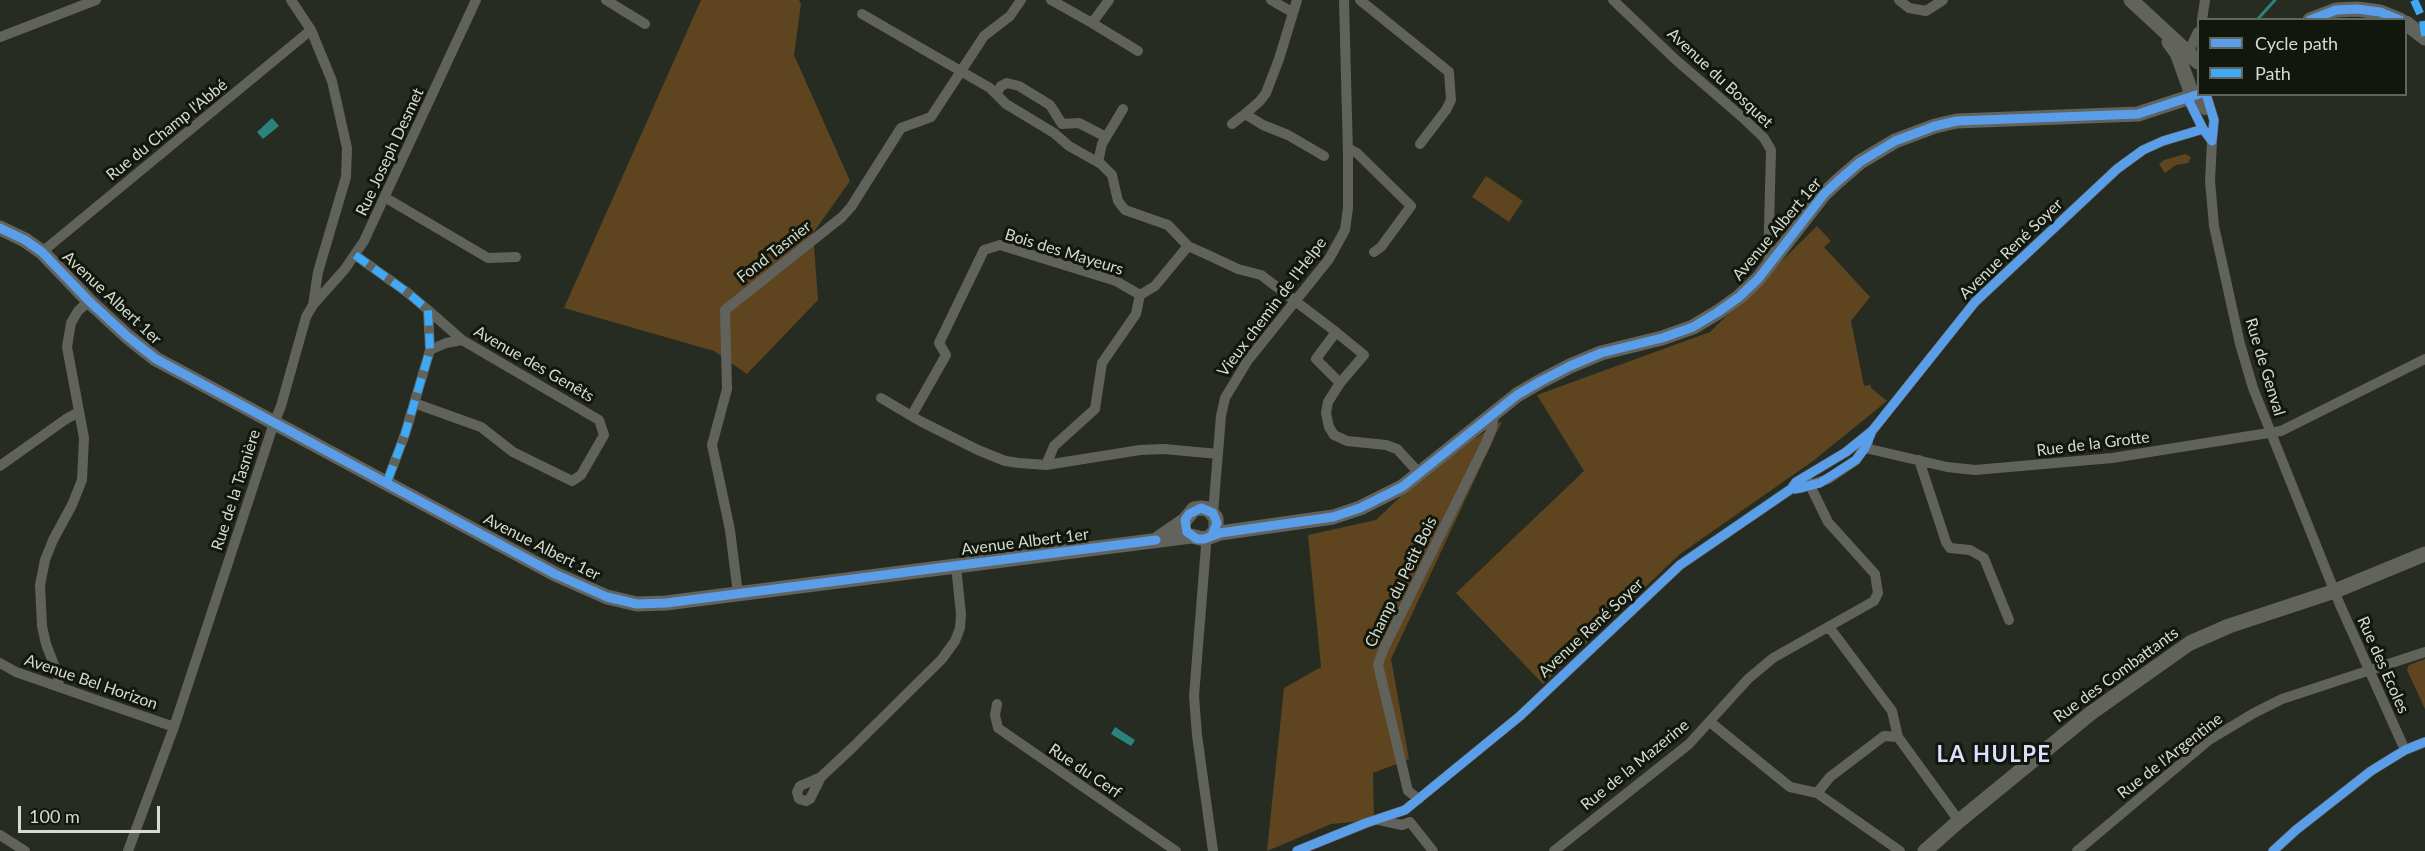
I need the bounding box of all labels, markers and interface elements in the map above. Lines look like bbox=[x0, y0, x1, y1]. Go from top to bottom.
legend bbox=[2197, 18, 2407, 96]
street label: Avenue du Bosquet bbox=[1663, 24, 1777, 132]
text: Cycle path bbox=[2255, 32, 2338, 54]
text: Path bbox=[2255, 62, 2291, 84]
street label: Rue du Champ l'Abbé bbox=[103, 75, 231, 185]
street label: Rue Joseph Desmet bbox=[352, 85, 428, 219]
street label: Avenue Albert 1er bbox=[1728, 174, 1826, 284]
street label: Avenue René Soyer bbox=[1955, 195, 2067, 303]
street label: Fond Tasnier bbox=[733, 217, 815, 287]
street label: Bois des Mayeurs bbox=[1002, 225, 1126, 279]
street label: Vieux chemin de l'Helpe bbox=[1213, 234, 1331, 380]
street label: Avenue Albert 1er bbox=[59, 247, 165, 349]
street label: Rue de Genval bbox=[2241, 316, 2289, 418]
street label: Avenue des Genêts bbox=[471, 322, 597, 406]
street label: Rue de la Tasnière bbox=[207, 427, 265, 553]
street label: Rue de la Grotte bbox=[2035, 428, 2151, 460]
street label: Avenue Albert 1er bbox=[481, 509, 603, 585]
street label: Champ du Petit Bois bbox=[1361, 513, 1441, 651]
street label: Avenue Albert 1er bbox=[960, 525, 1090, 559]
street label: Avenue René Soyer bbox=[1535, 575, 1647, 681]
street label: Rue des Ecoles bbox=[2353, 614, 2413, 716]
street label: Rue des Combattants bbox=[2050, 623, 2182, 727]
street label: Avenue Bel Horizon bbox=[22, 650, 160, 714]
street label: Rue de l'Argentine bbox=[2114, 709, 2226, 803]
street label: Rue de la Mazerine bbox=[1577, 715, 1693, 815]
street label: Rue du Cerf bbox=[1045, 740, 1125, 802]
district label: LA HULPE bbox=[1936, 742, 2052, 768]
scale bar bbox=[21, 794, 164, 832]
text: 100 m bbox=[29, 805, 80, 827]

